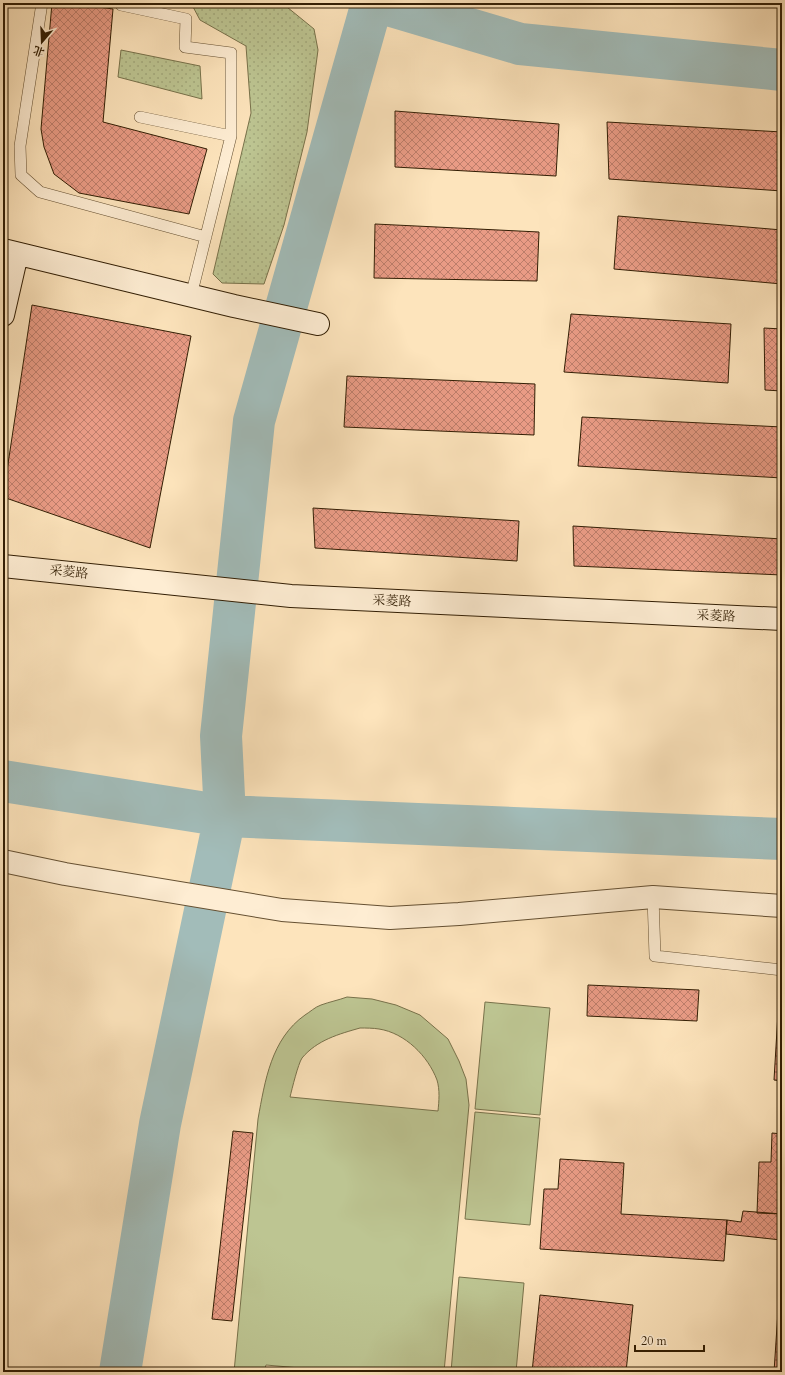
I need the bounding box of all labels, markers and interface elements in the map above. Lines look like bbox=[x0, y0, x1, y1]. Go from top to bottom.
north arrow bbox=[22, 22, 62, 62]
text: 北 bbox=[31, 42, 47, 60]
street label: 采菱路 bbox=[49, 561, 89, 583]
street label: 采菱路 bbox=[372, 591, 412, 611]
street label: 采菱路 bbox=[696, 606, 736, 626]
scale bar bbox=[635, 1327, 704, 1353]
text: 20 m bbox=[641, 1333, 668, 1349]

